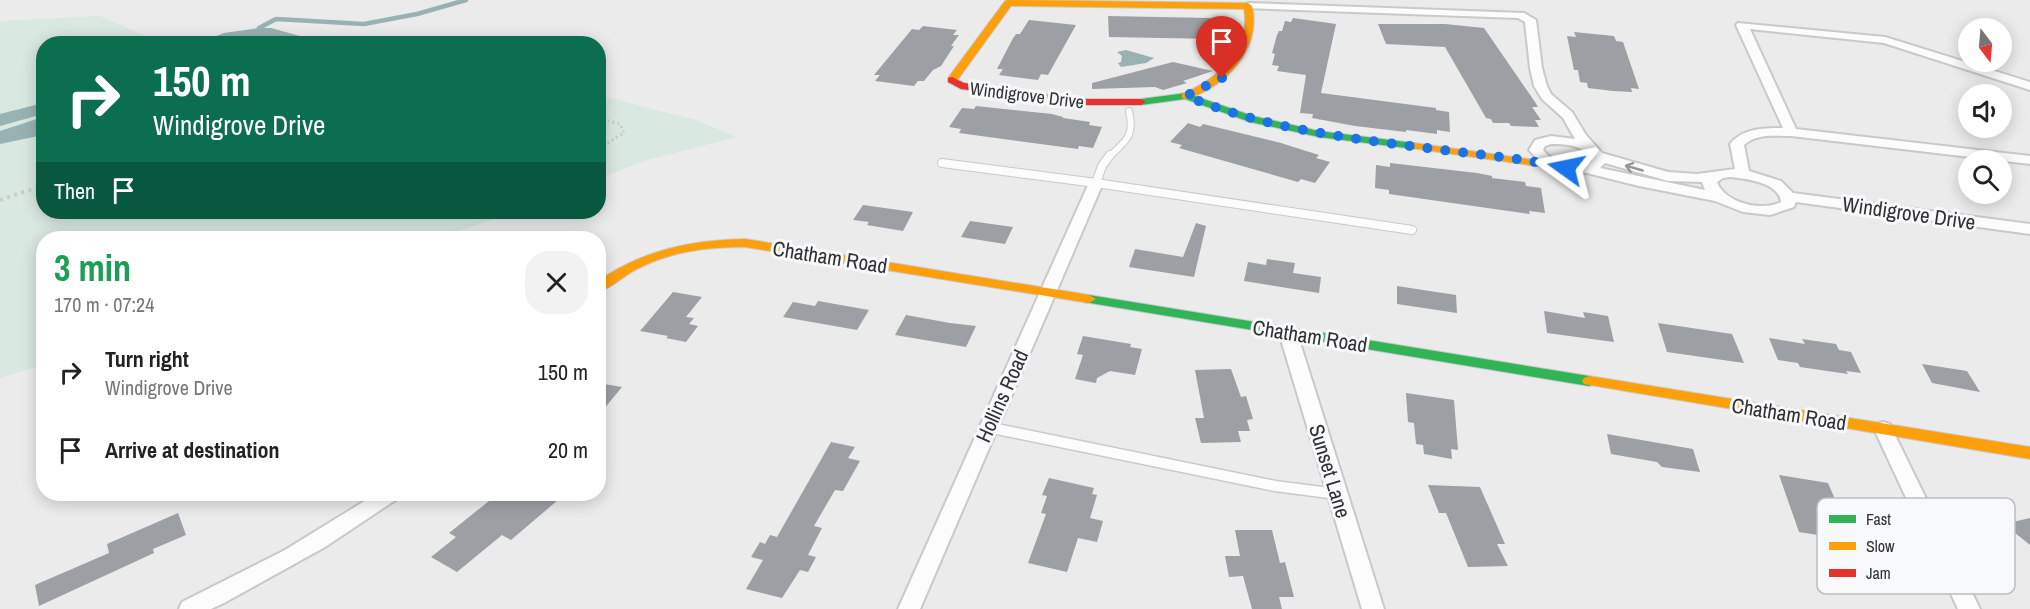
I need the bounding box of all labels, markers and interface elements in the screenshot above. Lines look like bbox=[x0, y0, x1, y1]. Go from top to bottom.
pin bbox=[1196, 16, 1247, 78]
north arrow bbox=[1958, 18, 2012, 72]
map controls bbox=[1958, 18, 2012, 204]
icon: arrive bbox=[1205, 25, 1238, 58]
text: 150 m bbox=[153, 53, 251, 109]
icon: right bbox=[54, 60, 132, 138]
street label: Windigrove Drive bbox=[968, 76, 1086, 114]
button: sound bbox=[1958, 84, 2012, 138]
text: Windigrove Drive bbox=[153, 107, 325, 143]
position arrow bbox=[1534, 136, 1598, 200]
button: search bbox=[1958, 150, 2012, 204]
one-way arrow bbox=[1625, 162, 1644, 173]
icon: arrive bbox=[107, 174, 140, 207]
text: Then bbox=[54, 176, 95, 206]
street label: Windigrove Drive bbox=[1841, 189, 1977, 237]
street label: Chatham Road bbox=[771, 234, 889, 280]
text: 3 min bbox=[54, 244, 131, 292]
button: close bbox=[525, 251, 588, 314]
text: 170 m · 07:24 bbox=[54, 291, 154, 318]
street label: Chatham Road bbox=[1251, 313, 1369, 359]
text: Turn right bbox=[105, 344, 189, 374]
street label: Hollins Road bbox=[969, 345, 1035, 447]
icon: right bbox=[54, 356, 87, 389]
text: 150 m bbox=[538, 357, 588, 387]
text: Windigrove Drive bbox=[105, 374, 233, 401]
street label: Chatham Road bbox=[1730, 391, 1848, 437]
street label: Sunset Lane bbox=[1302, 421, 1358, 521]
icon: arrive bbox=[54, 434, 87, 467]
text: Arrive at destination bbox=[105, 435, 279, 465]
text: 20 m bbox=[548, 435, 588, 465]
legend bbox=[1817, 498, 2015, 594]
text: Fast bbox=[1866, 508, 1891, 530]
text: Slow bbox=[1866, 535, 1895, 557]
text: Jam bbox=[1866, 562, 1891, 584]

